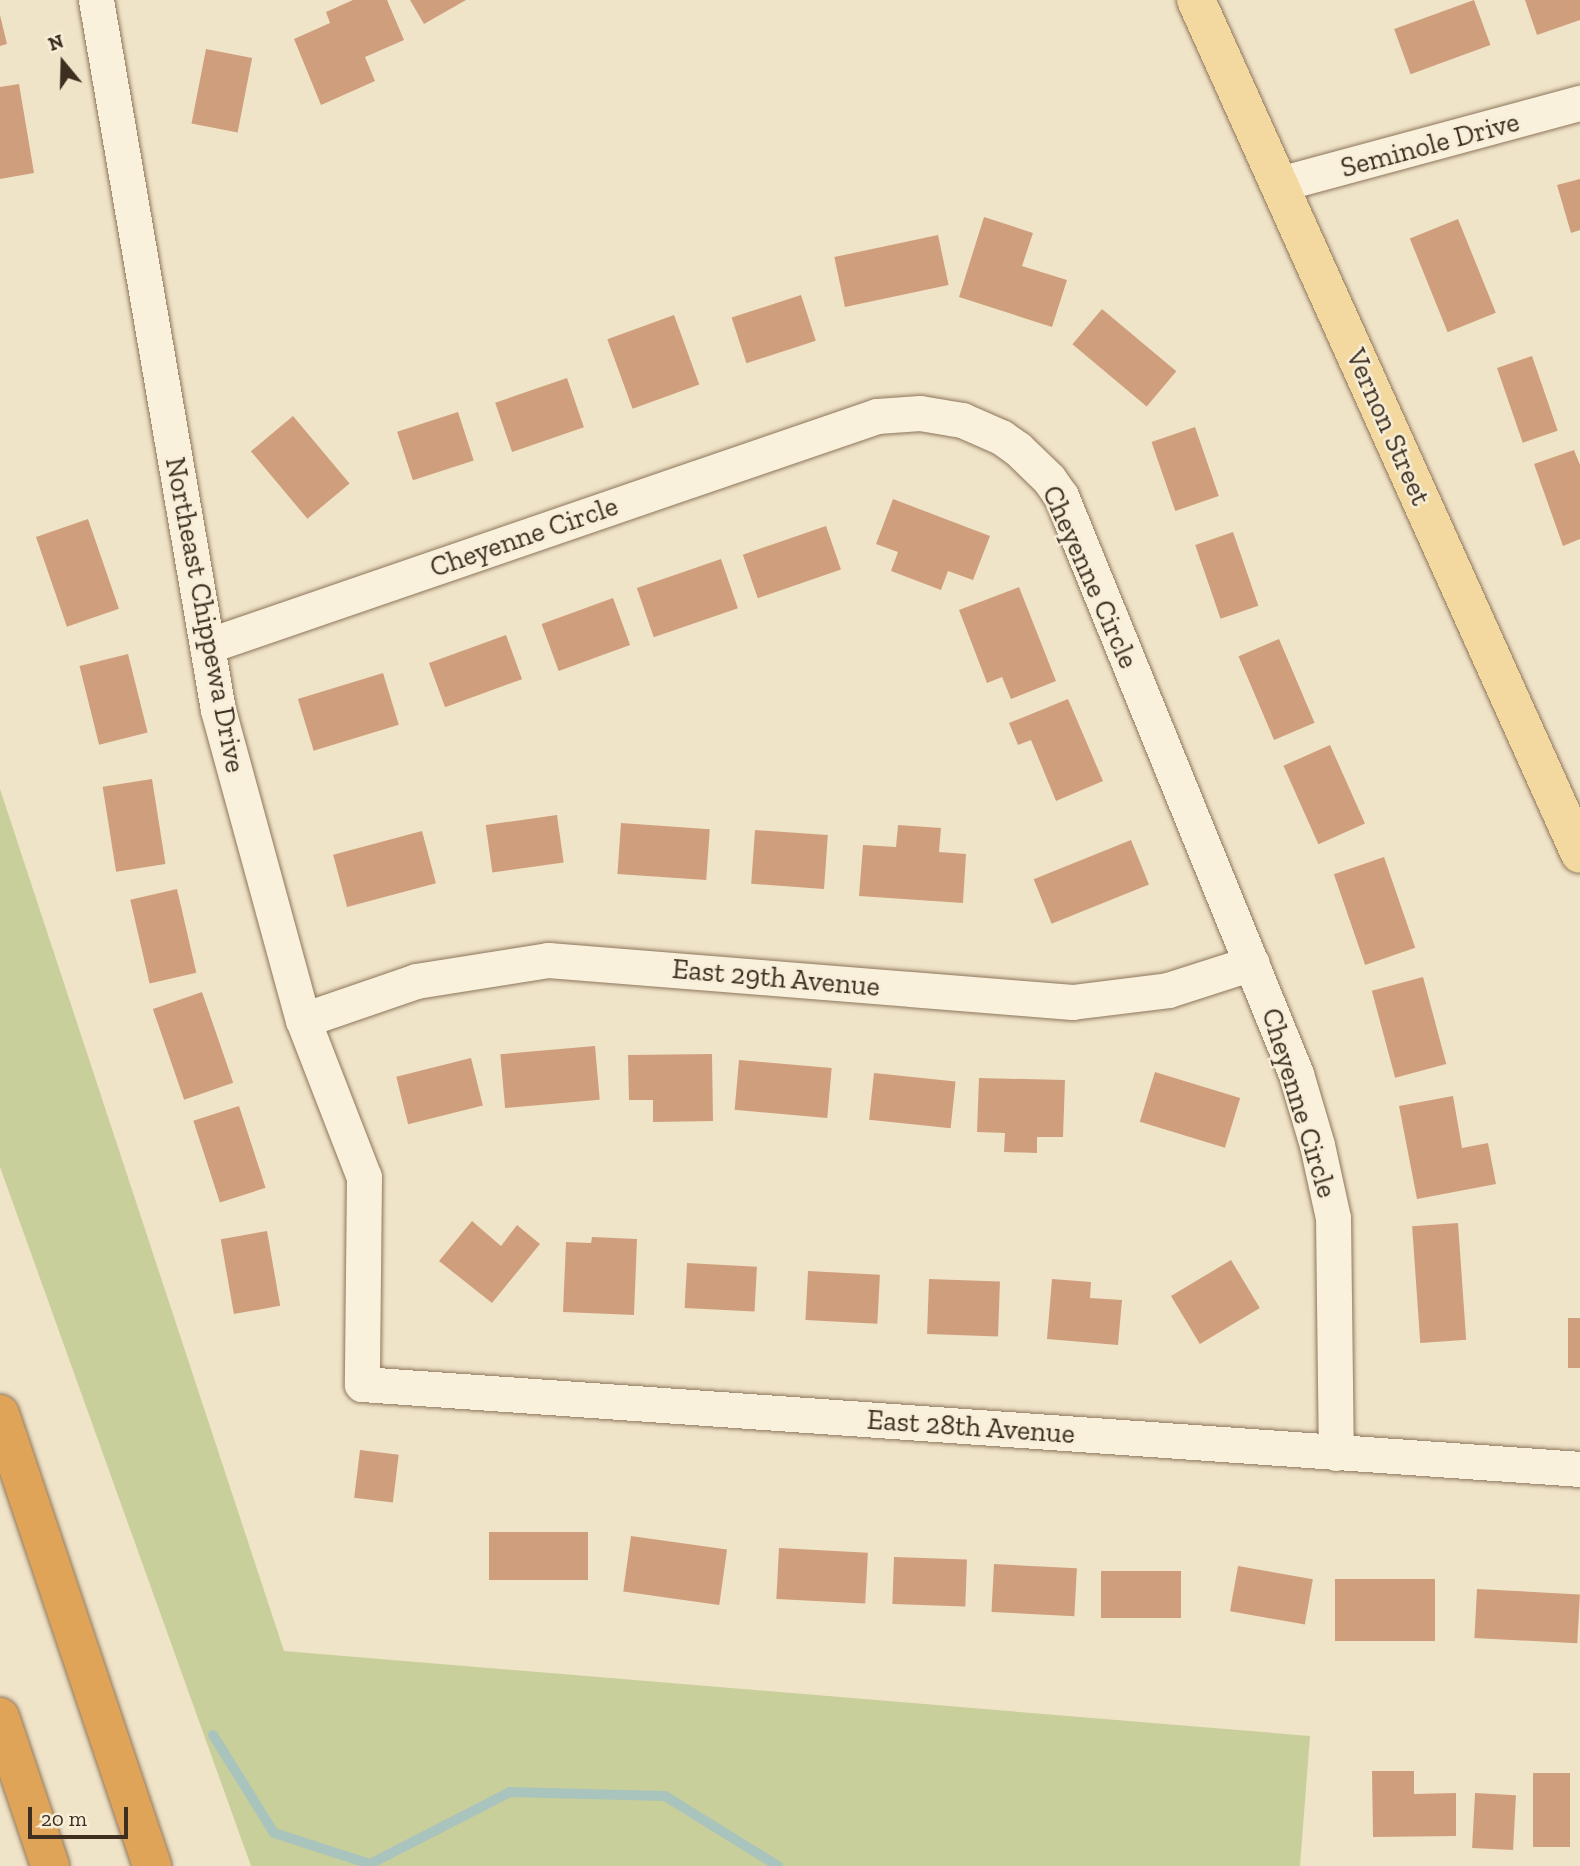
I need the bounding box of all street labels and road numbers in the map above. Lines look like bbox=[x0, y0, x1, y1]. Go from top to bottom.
street label: Seminole Drive bbox=[1337, 105, 1523, 185]
street label: Vernon Street bbox=[1339, 344, 1437, 510]
street label: Northeast Chippewa Drive bbox=[158, 454, 252, 776]
street label: Cheyenne Circle bbox=[1035, 480, 1145, 674]
street label: Cheyenne Circle bbox=[426, 489, 622, 585]
street label: East 29th Avenue bbox=[670, 952, 882, 1004]
street label: Cheyenne Circle bbox=[1254, 1004, 1344, 1202]
street label: East 28th Avenue bbox=[865, 1403, 1077, 1451]

